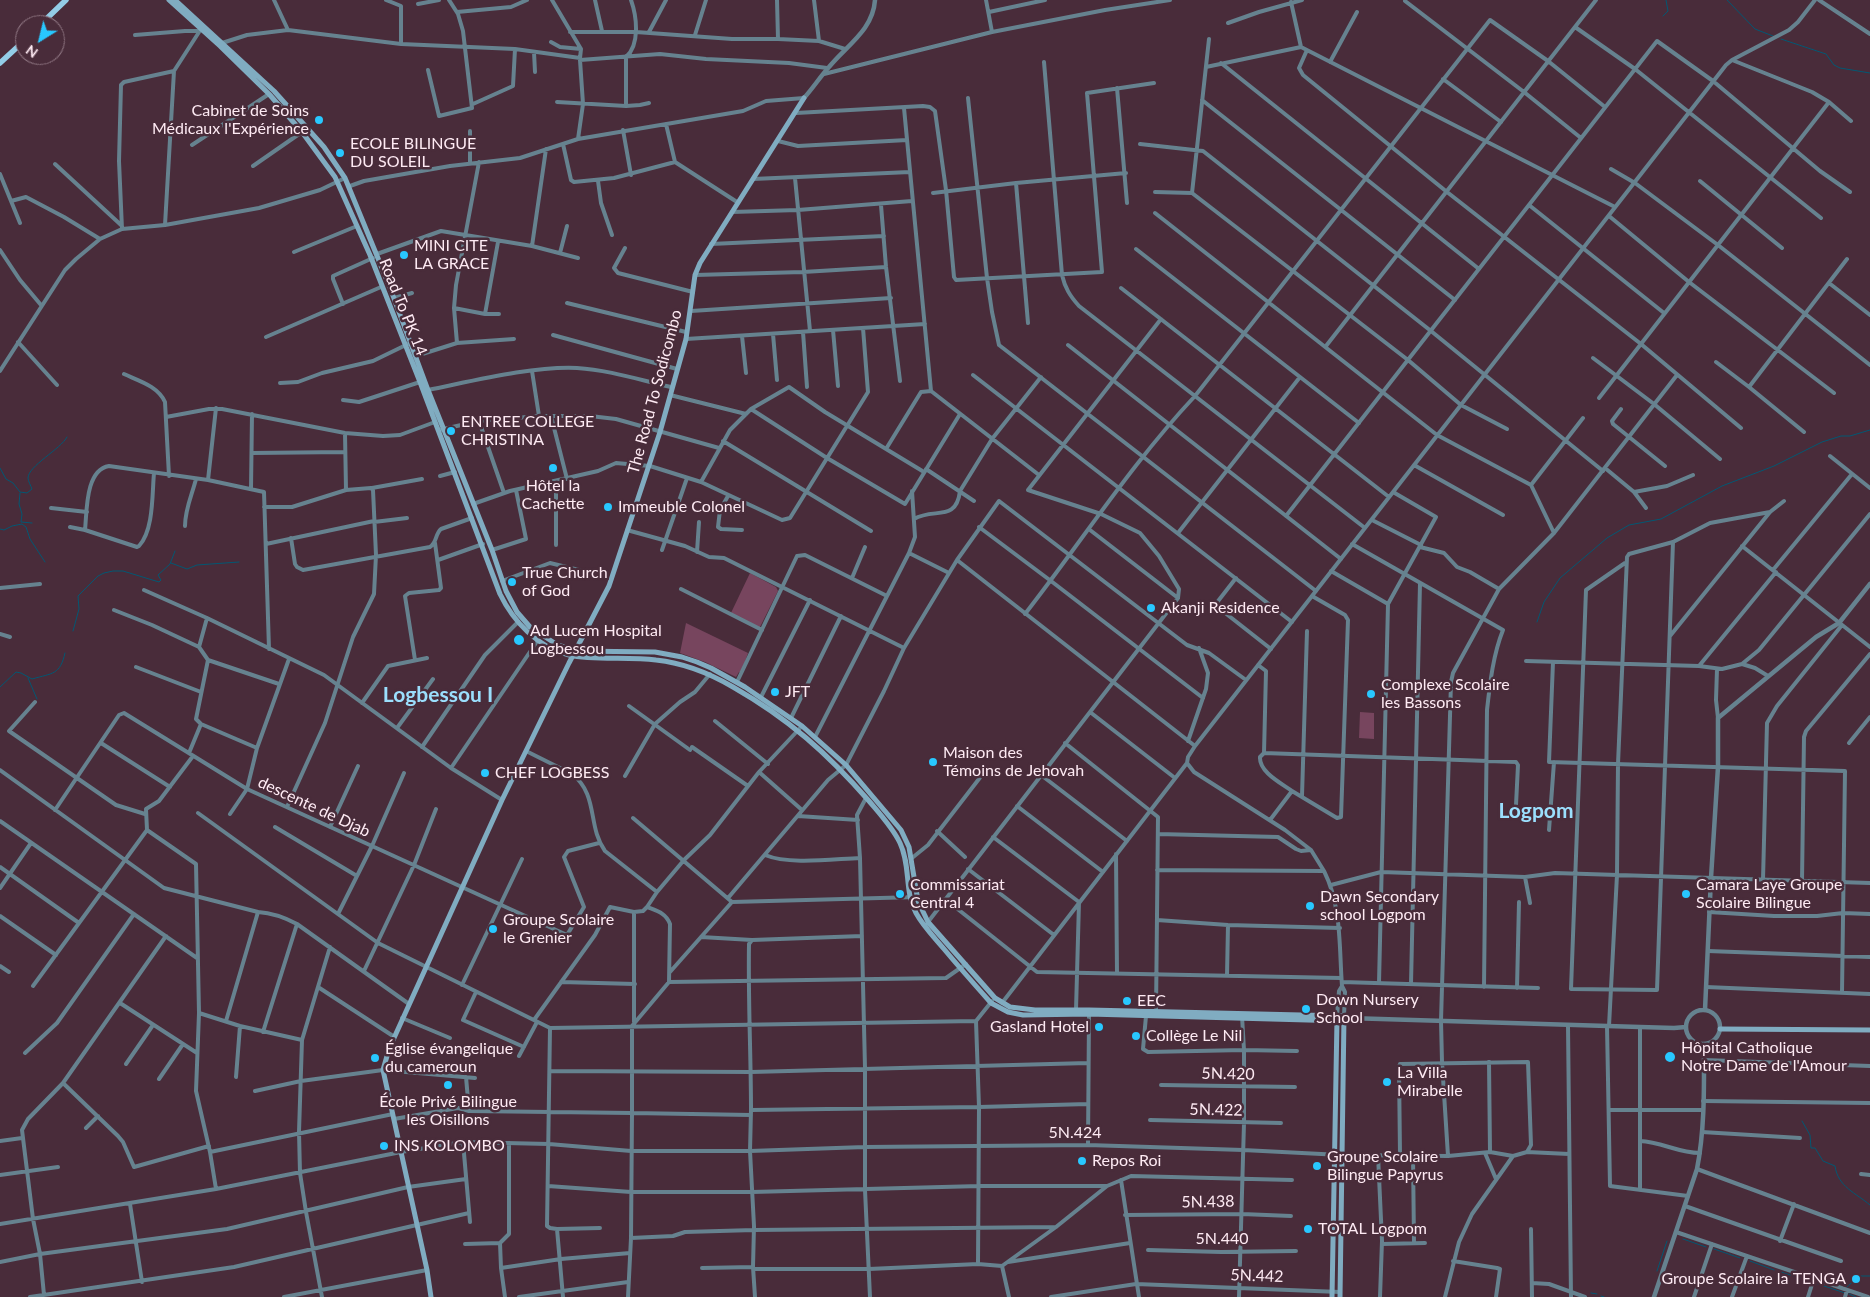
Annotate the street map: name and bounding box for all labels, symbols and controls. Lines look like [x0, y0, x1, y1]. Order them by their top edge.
north arrow [15, 15, 65, 65]
text: N [22, 42, 41, 62]
place label: Cabinet de Soins Médicaux l'Expérience [152, 101, 309, 139]
marker: Cabinet de Soins Médicaux l'Expérience [313, 114, 325, 126]
place label: ECOLE BILINGUE DU SOLEIL [350, 134, 476, 172]
marker: ECOLE BILINGUE DU SOLEIL [334, 147, 346, 159]
place label: MINI CITE LA GRACE [414, 236, 489, 274]
marker: MINI CITE LA GRACE [398, 249, 410, 261]
street label: Road To PK 14 [375, 256, 431, 358]
street label: The Road To Sodicombo [624, 308, 686, 476]
place label: ENTREE COLLEGE CHRISTINA [461, 412, 594, 450]
marker: ENTREE COLLEGE CHRISTINA [445, 425, 457, 437]
marker: Hôtel la Cachette [547, 462, 559, 474]
place label: Hôtel la Cachette [522, 476, 584, 514]
place label: Immeuble Colonel [618, 497, 745, 517]
marker: Immeuble Colonel [602, 501, 614, 513]
place label: True Church of God [522, 563, 608, 601]
marker: True Church of God [506, 576, 518, 588]
place label: Akanji Residence [1161, 598, 1280, 618]
marker: Akanji Residence [1145, 602, 1157, 614]
place label: Ad Lucem Hospital Logbessou [530, 621, 662, 659]
marker: Ad Lucem Hospital Logbessou [512, 633, 526, 647]
place label: Complexe Scolaire les Bassons [1381, 675, 1510, 713]
district label: Logbessou I [383, 682, 493, 708]
place label: JFT [785, 682, 810, 702]
marker: JFT [769, 686, 781, 698]
marker: Complexe Scolaire les Bassons [1365, 688, 1377, 700]
place label: Maison des Témoins de Jehovah [943, 743, 1084, 781]
marker: Maison des Témoins de Jehovah [927, 756, 939, 768]
place label: CHEF LOGBESS [495, 763, 609, 783]
marker: CHEF LOGBESS [479, 767, 491, 779]
street label: descente de Djab [255, 773, 373, 841]
district label: Logpom [1498, 798, 1574, 824]
place label: Commissariat Central 4 [910, 875, 1005, 913]
place label: Camara Laye Groupe Scolaire Bilingue [1696, 875, 1843, 913]
place label: Dawn Secondary school Logpom [1320, 887, 1439, 925]
marker: Commissariat Central 4 [894, 888, 906, 900]
marker: Camara Laye Groupe Scolaire Bilingue [1680, 888, 1692, 900]
marker: Dawn Secondary school Logpom [1304, 900, 1316, 912]
place label: Groupe Scolaire le Grenier [503, 910, 614, 948]
marker: Groupe Scolaire le Grenier [487, 923, 499, 935]
place label: Down Nursery School [1316, 990, 1419, 1028]
place label: EEC [1137, 991, 1166, 1011]
marker: EEC [1121, 995, 1133, 1007]
marker: Down Nursery School [1300, 1003, 1312, 1015]
place label: Gasland Hotel [990, 1017, 1089, 1037]
marker: Gasland Hotel [1093, 1021, 1105, 1033]
place label: Collège Le Nil [1146, 1026, 1242, 1046]
marker: Collège Le Nil [1130, 1030, 1142, 1042]
place label: Hôpital Catholique Notre Dame de l'Amour [1681, 1038, 1847, 1076]
place label: Église évangelique du cameroun [385, 1039, 513, 1077]
marker: Hôpital Catholique Notre Dame de l'Amour [1663, 1050, 1677, 1064]
marker: Église évangelique du cameroun [369, 1052, 381, 1064]
place label: La Villa Mirabelle [1397, 1063, 1463, 1101]
street label: 5N.420 [1201, 1064, 1255, 1084]
marker: La Villa Mirabelle [1381, 1076, 1393, 1088]
marker: École Privé Bilingue les Oisillons [442, 1079, 454, 1091]
place label: École Privé Bilingue les Oisillons [379, 1092, 517, 1130]
street label: 5N.422 [1189, 1100, 1243, 1120]
street label: 5N.424 [1048, 1123, 1102, 1143]
place label: INS KOLOMBO [394, 1136, 505, 1156]
marker: INS KOLOMBO [378, 1140, 390, 1152]
place label: Groupe Scolaire Bilingue Papyrus [1327, 1147, 1443, 1185]
place label: Repos Roi [1092, 1151, 1161, 1171]
marker: Repos Roi [1076, 1155, 1088, 1167]
marker: Groupe Scolaire Bilingue Papyrus [1311, 1160, 1323, 1172]
street label: 5N.438 [1181, 1192, 1235, 1212]
place label: TOTAL Logpom [1318, 1219, 1427, 1239]
marker: TOTAL Logpom [1302, 1223, 1314, 1235]
street label: 5N.440 [1195, 1229, 1249, 1249]
street label: 5N.442 [1230, 1265, 1284, 1287]
place label: Groupe Scolaire la TENGA [1661, 1269, 1846, 1289]
marker: Groupe Scolaire la TENGA [1850, 1273, 1862, 1285]

